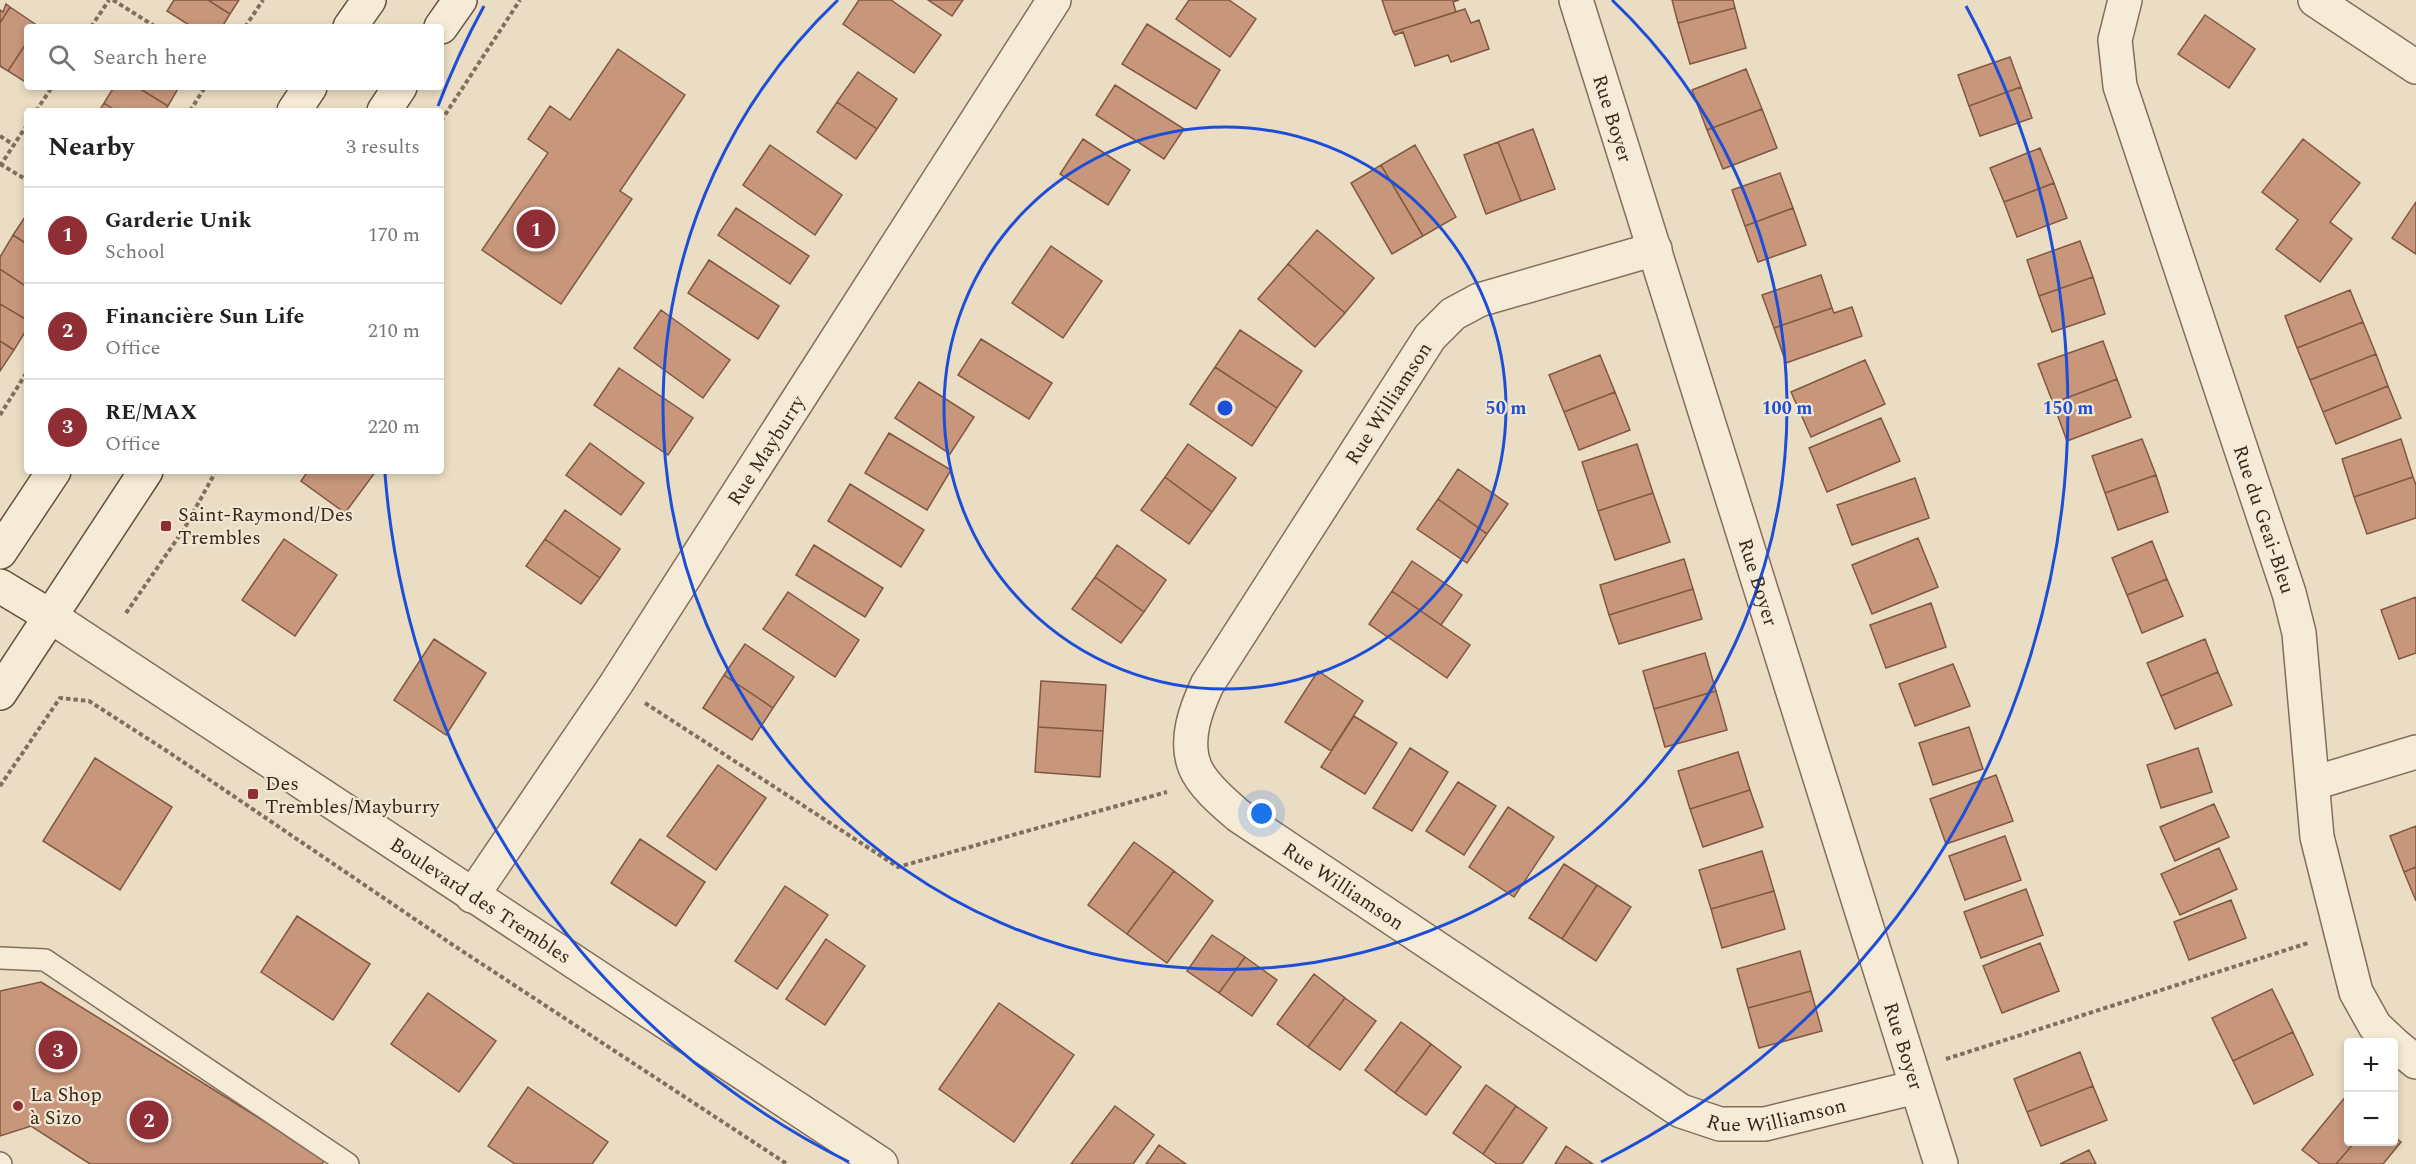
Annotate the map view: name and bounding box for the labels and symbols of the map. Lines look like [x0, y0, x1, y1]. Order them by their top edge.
street label: Rue Boyer [1584, 71, 1640, 166]
pin: 1 [516, 206, 556, 252]
street label: Rue Williamson [1338, 336, 1440, 471]
street label: Rue Mayburry [720, 389, 814, 512]
text: 50 m [1486, 395, 1526, 422]
text: 100 m [1761, 395, 1813, 422]
text: 150 m [2042, 395, 2094, 422]
centre of rings [1215, 398, 1235, 418]
street label: Rue du Geai-Bleu [2225, 441, 2302, 598]
place label: Saint-Raymond/Des Trembles [178, 500, 353, 553]
marker: Saint-Raymond/Des Trembles [159, 519, 173, 533]
street label: Rue Boyer [1730, 535, 1785, 630]
place label: Des Trembles/Mayburry [265, 769, 441, 822]
marker: Des Trembles/Mayburry [246, 787, 260, 801]
your location [1247, 799, 1276, 828]
street label: Boulevard des Trembles [383, 830, 577, 972]
street label: Rue Williamson [1276, 835, 1410, 938]
street label: Rue Boyer [1875, 998, 1931, 1094]
pin: 3 [38, 1028, 78, 1072]
place label: La Shop à Sizo [30, 1080, 102, 1133]
street label: Rue Williamson [1702, 1091, 1849, 1140]
pin: 2 [130, 1098, 168, 1142]
marker: La Shop à Sizo [11, 1099, 25, 1113]

